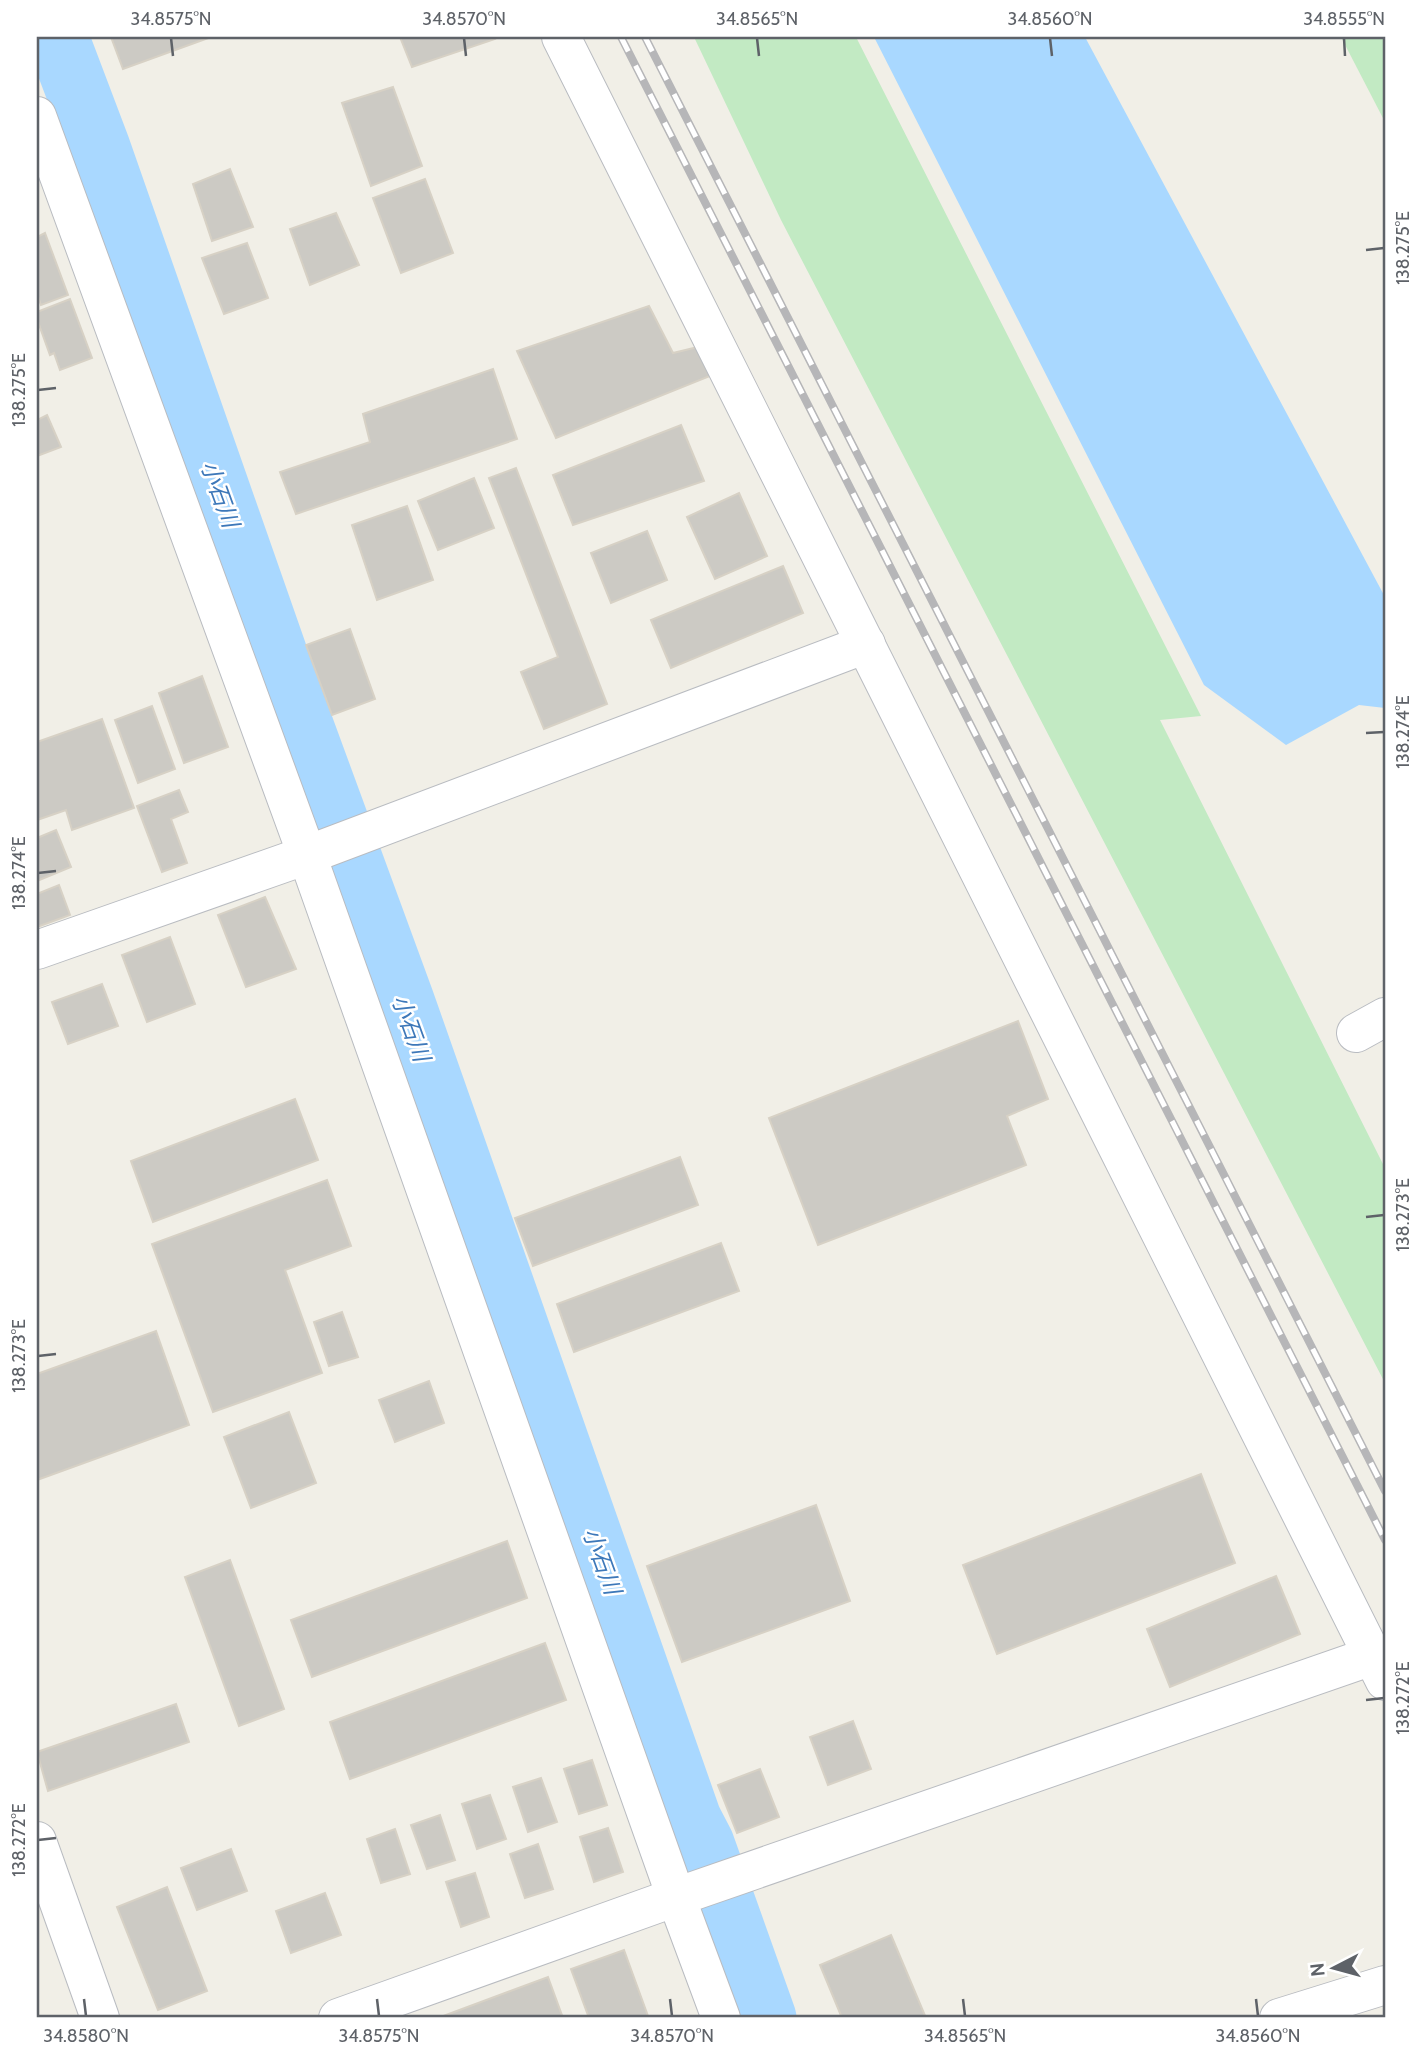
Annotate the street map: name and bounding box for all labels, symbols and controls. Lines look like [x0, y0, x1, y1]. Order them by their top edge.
text: 34.8575°N [131, 8, 211, 30]
text: 34.8570°N [422, 8, 506, 30]
text: 34.8565°N [716, 8, 798, 30]
text: 34.8560°N [1008, 8, 1092, 30]
text: 34.8555°N [1303, 8, 1385, 30]
text: 138.275°E [1392, 211, 1414, 285]
text: 138.275°E [8, 353, 30, 427]
water label: 小石川 [195, 457, 246, 534]
text: 138.274°E [1392, 695, 1414, 769]
text: 138.274°E [8, 836, 30, 910]
water label: 小石川 [386, 991, 437, 1068]
text: 138.273°E [1392, 1178, 1414, 1252]
text: 138.273°E [8, 1319, 30, 1393]
water label: 小石川 [577, 1524, 628, 1601]
text: 138.272°E [1392, 1661, 1414, 1735]
text: 138.272°E [8, 1803, 30, 1877]
north arrow [1300, 1932, 1370, 2002]
text: N [1305, 1962, 1330, 1978]
text: 34.8580°N [43, 2025, 129, 2047]
text: 34.8575°N [339, 2025, 419, 2047]
text: 34.8570°N [630, 2025, 714, 2047]
text: 34.8565°N [924, 2025, 1006, 2047]
text: 34.8560°N [1216, 2025, 1300, 2047]

